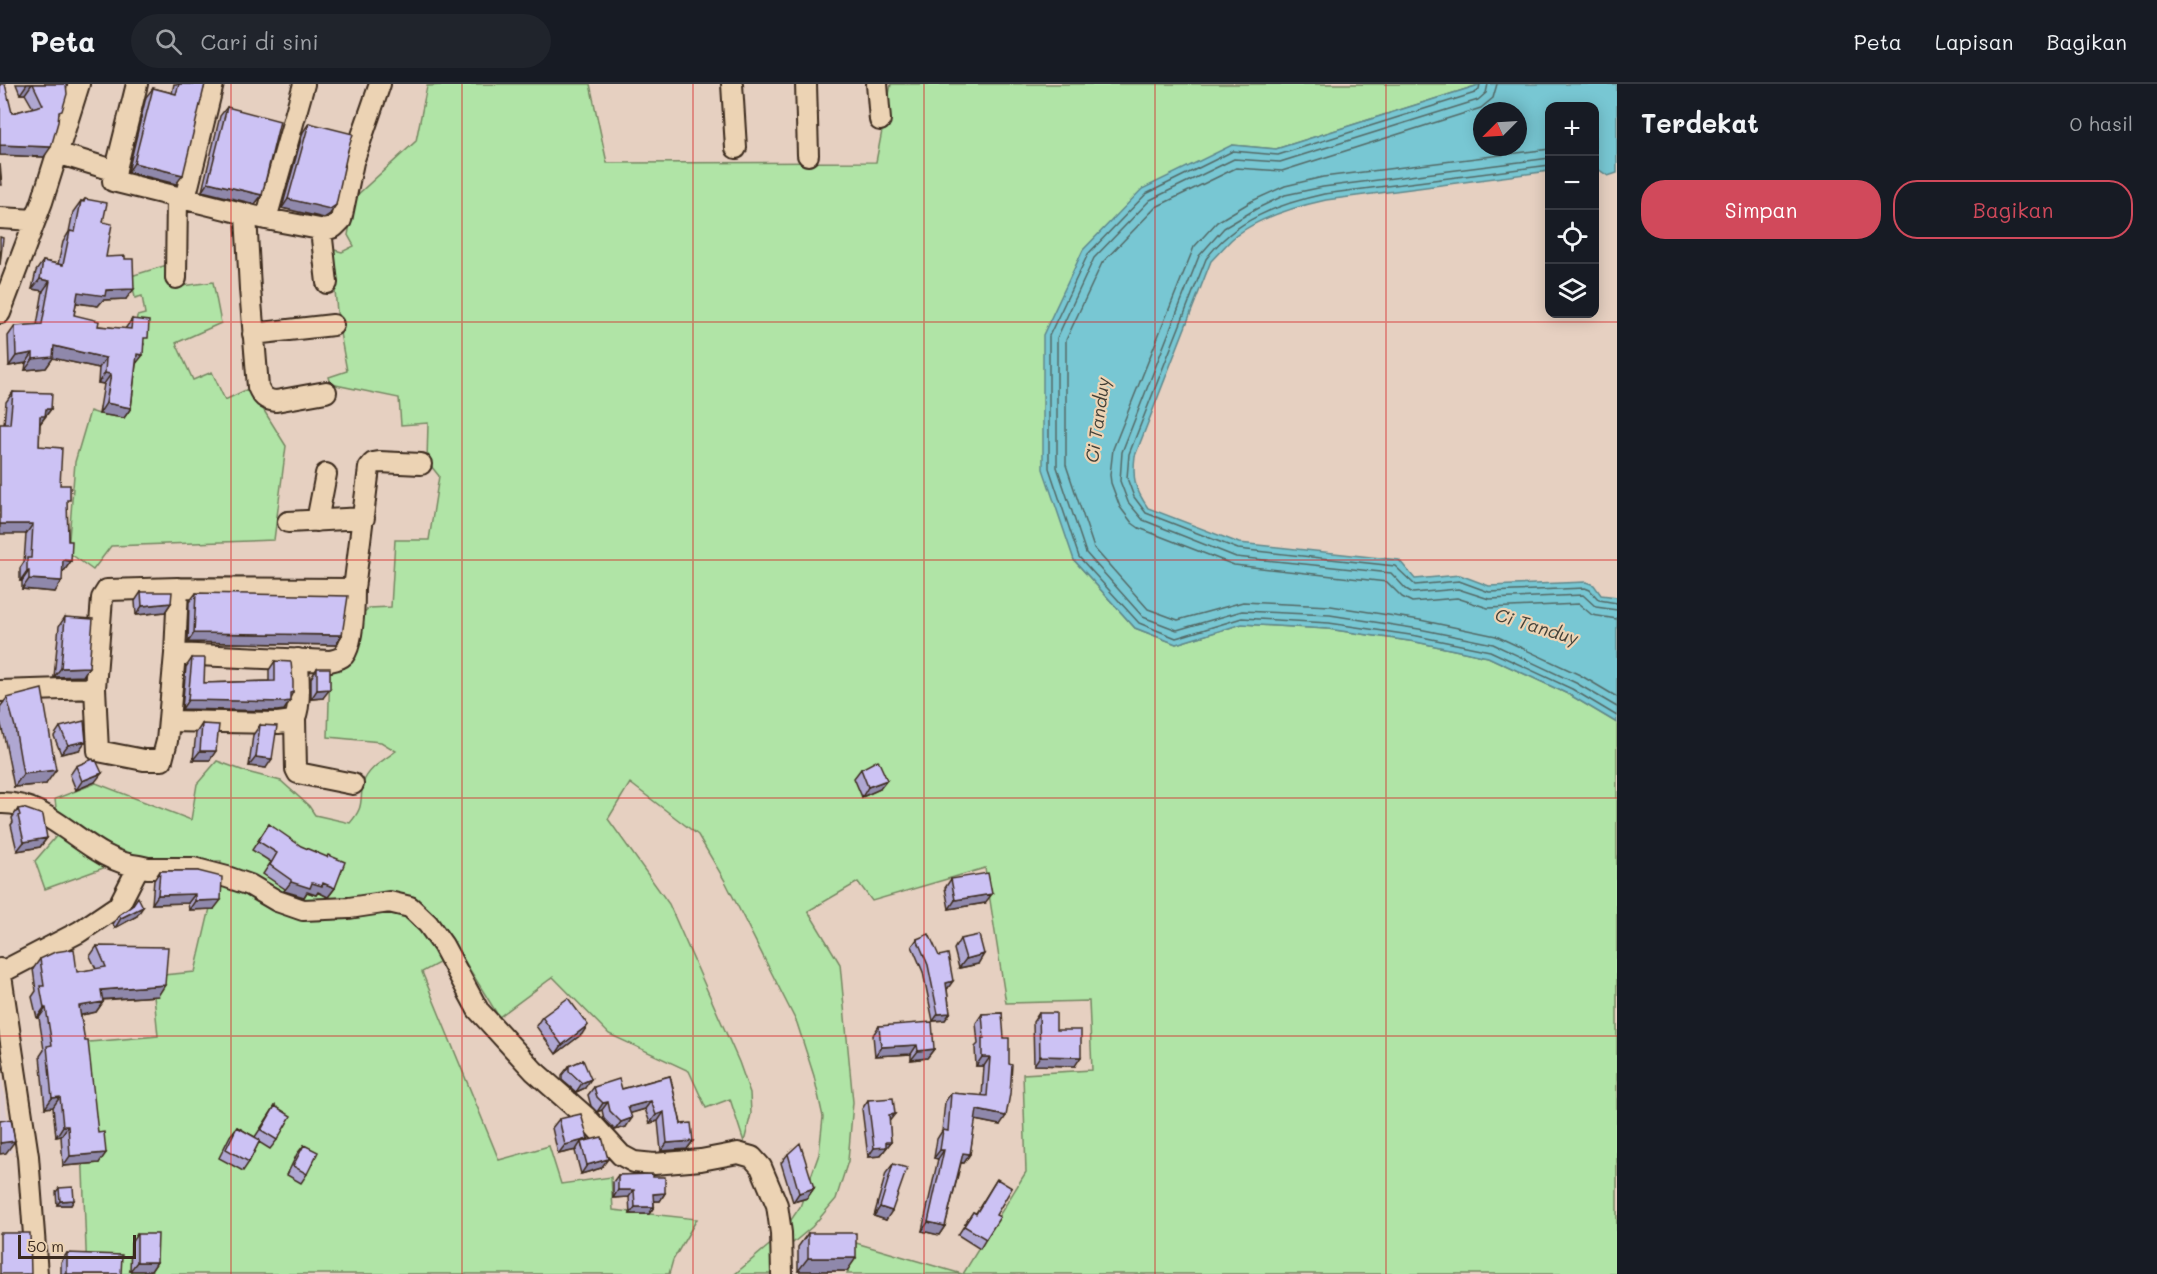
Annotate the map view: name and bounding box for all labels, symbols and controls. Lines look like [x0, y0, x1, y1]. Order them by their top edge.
search box [131, 14, 551, 68]
text: Peta [30, 23, 95, 59]
icon: search [152, 25, 185, 58]
text: Cari di sini [200, 27, 319, 56]
text: Peta [1854, 28, 1902, 55]
text: Lapisan [1935, 28, 2013, 55]
text: Bagikan [2046, 28, 2127, 55]
north arrow [1473, 102, 1527, 156]
map controls [1545, 102, 1599, 318]
button: + [1545, 102, 1599, 156]
text: Terdekat [1641, 106, 1759, 140]
text: 0 hasil [2070, 110, 2133, 136]
button: − [1545, 156, 1599, 210]
button: Simpan [1641, 180, 1881, 239]
button: Bagikan [1893, 180, 2133, 239]
button: locate [1545, 210, 1599, 264]
button: layers [1545, 264, 1599, 318]
water label: Ci Tanduy [1079, 375, 1115, 464]
water label: Ci Tanduy [1492, 602, 1582, 650]
scale bar [18, 1232, 136, 1260]
text: 50 m [27, 1235, 64, 1256]

